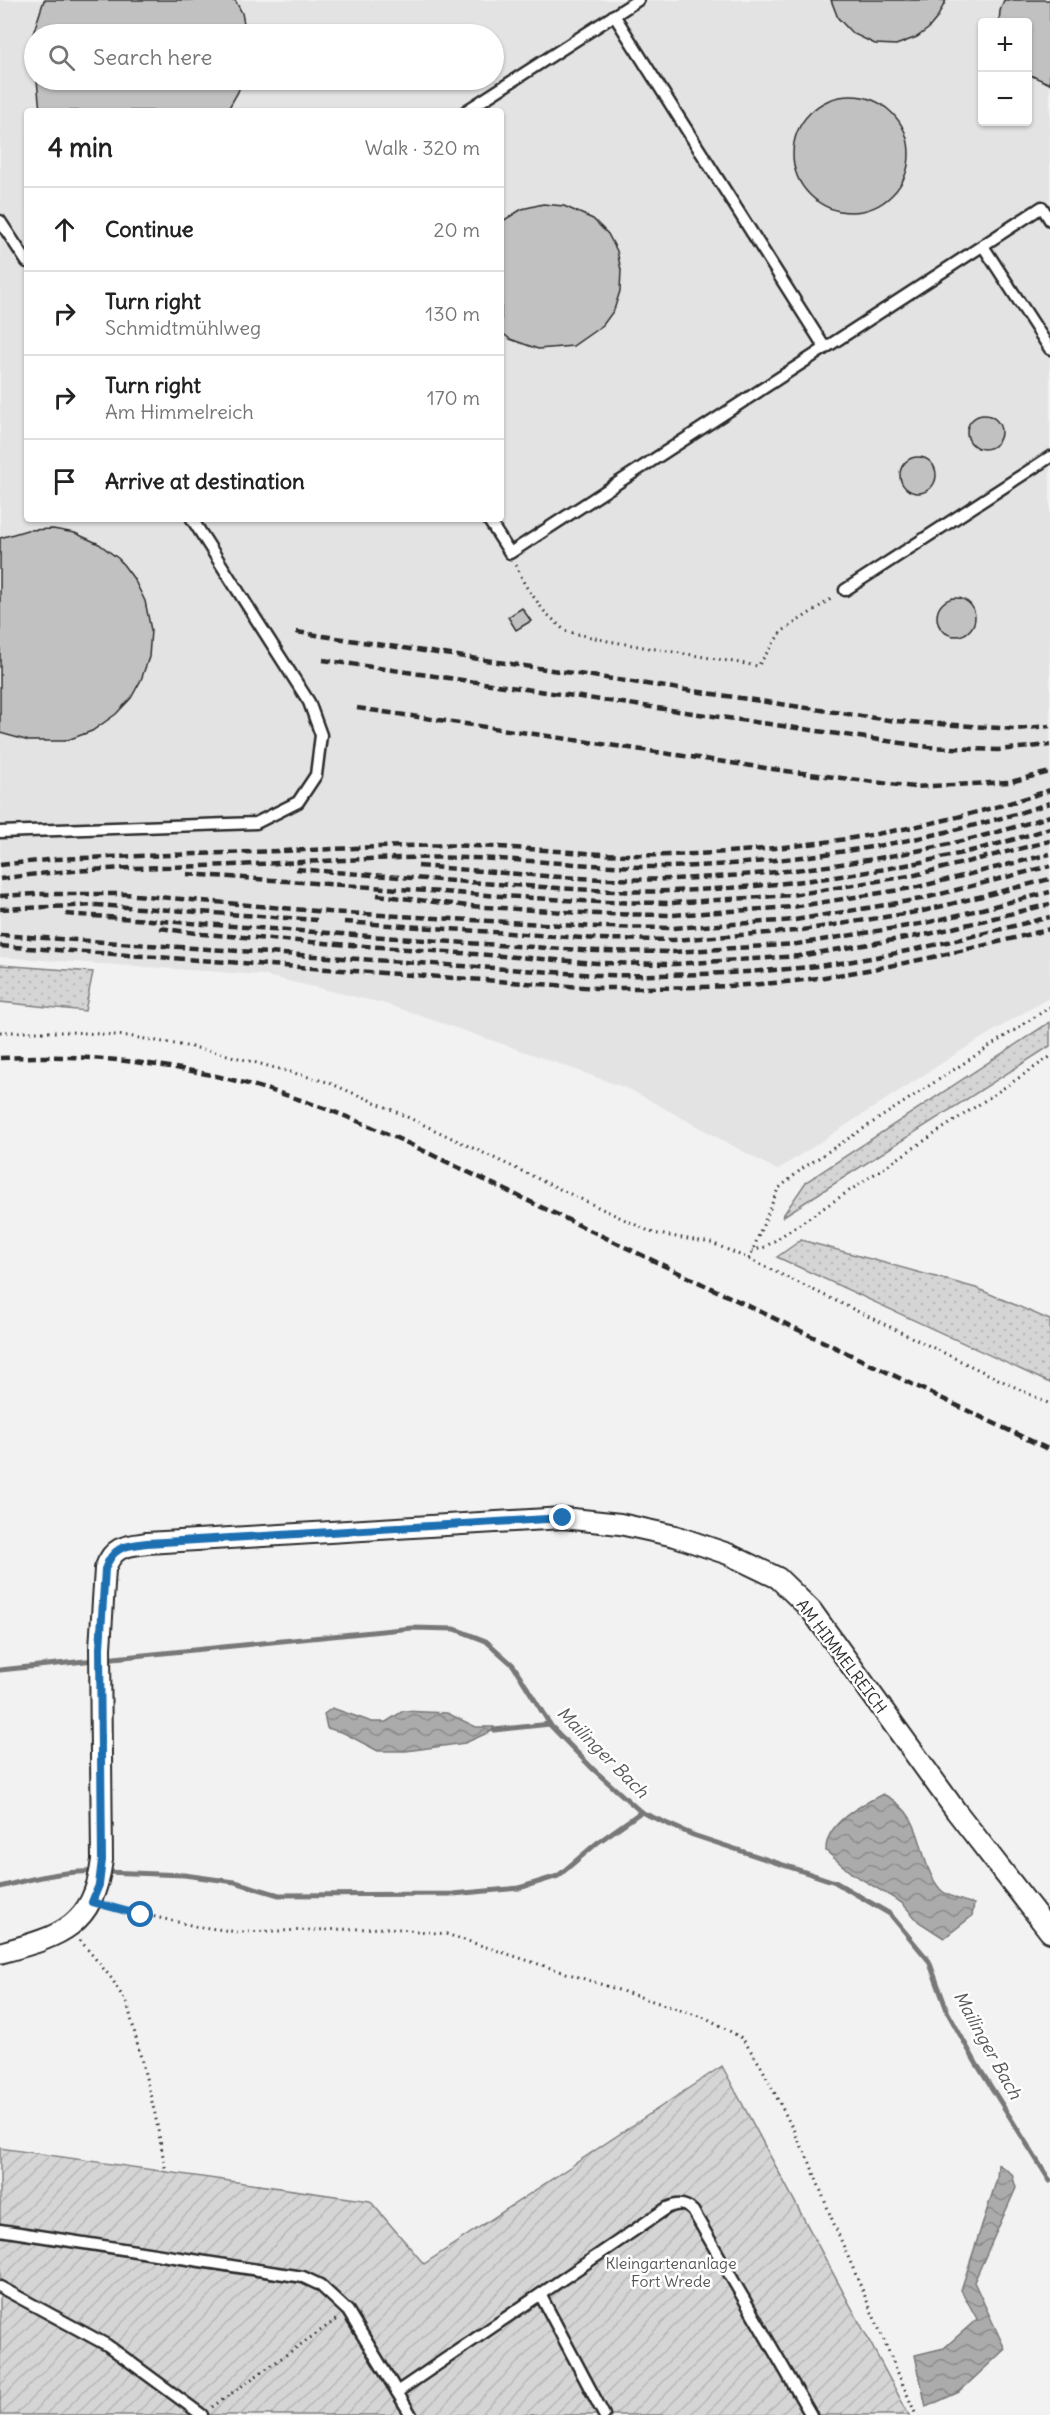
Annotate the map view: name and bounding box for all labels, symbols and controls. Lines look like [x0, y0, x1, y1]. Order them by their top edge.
map controls [978, 18, 1032, 126]
button: + [978, 18, 1032, 72]
search box [24, 24, 504, 90]
icon: search [45, 41, 78, 74]
text: Search here [93, 43, 212, 71]
button: − [978, 72, 1032, 126]
text: 4 min [48, 131, 113, 164]
text: Walk · 320 m [365, 135, 480, 160]
icon: ahead [48, 213, 81, 246]
text: Continue [105, 215, 194, 243]
text: 20 m [434, 217, 480, 242]
text: Turn right [105, 287, 201, 315]
icon: right [48, 297, 81, 330]
text: 130 m [425, 301, 480, 326]
text: Schmidtmühlweg [105, 315, 261, 340]
text: Turn right [105, 371, 201, 399]
icon: right [48, 381, 81, 414]
text: 170 m [427, 385, 480, 410]
text: Am Himmelreich [105, 399, 254, 424]
icon: arrive [48, 465, 81, 498]
text: Arrive at destination [105, 467, 305, 495]
route end [549, 1504, 575, 1530]
street label: AM HIMMELREICH [793, 1595, 891, 1717]
water label: Mailinger Bach [552, 1701, 654, 1803]
route start [127, 1901, 153, 1927]
water label: Mailinger Bach [949, 1987, 1027, 2104]
park label: Kleingartenanlage Fort Wrede [605, 2253, 737, 2291]

